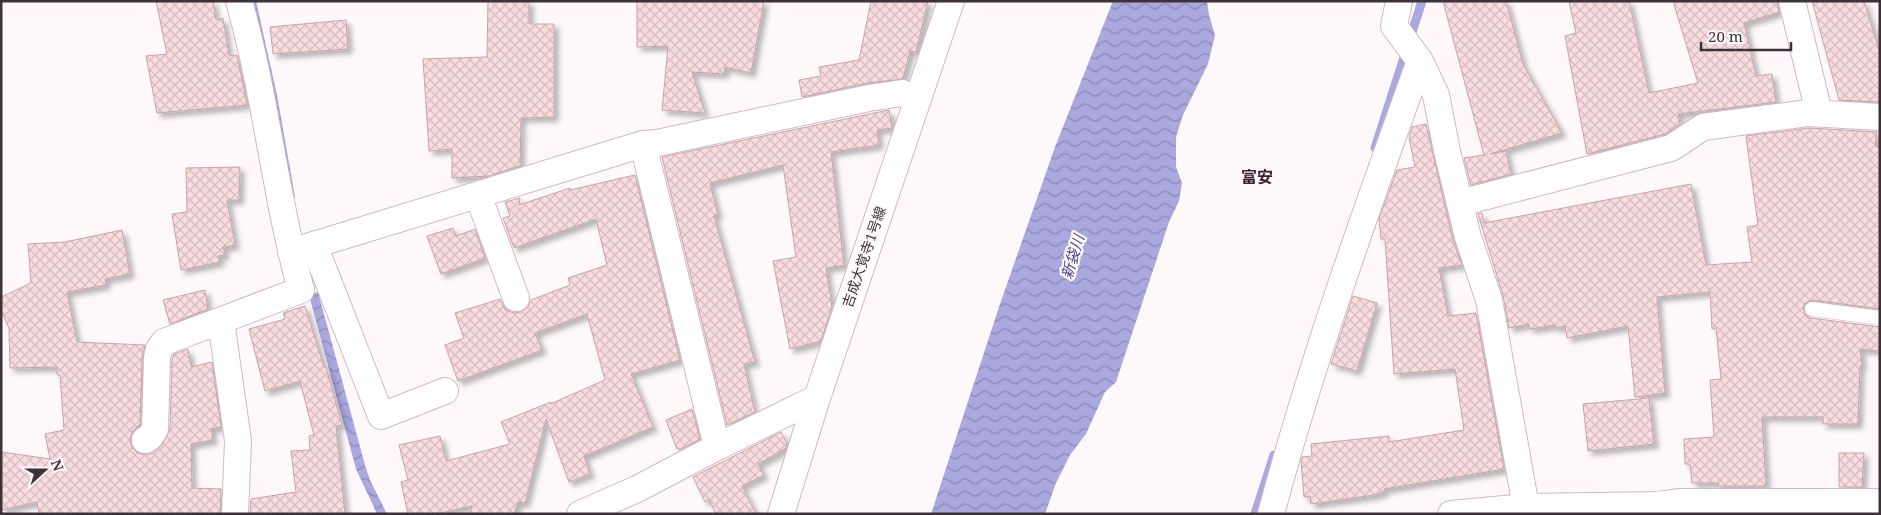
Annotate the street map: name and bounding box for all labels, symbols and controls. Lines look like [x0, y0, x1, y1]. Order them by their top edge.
scale bar [1701, 20, 1791, 52]
text: 20 m [1708, 26, 1743, 46]
district label: 富安 [1241, 166, 1273, 188]
street label: 吉成大覚寺1号線 [837, 204, 890, 310]
water label: 新袋川 [1056, 230, 1089, 281]
north arrow [20, 445, 70, 495]
text: N [47, 457, 68, 474]

